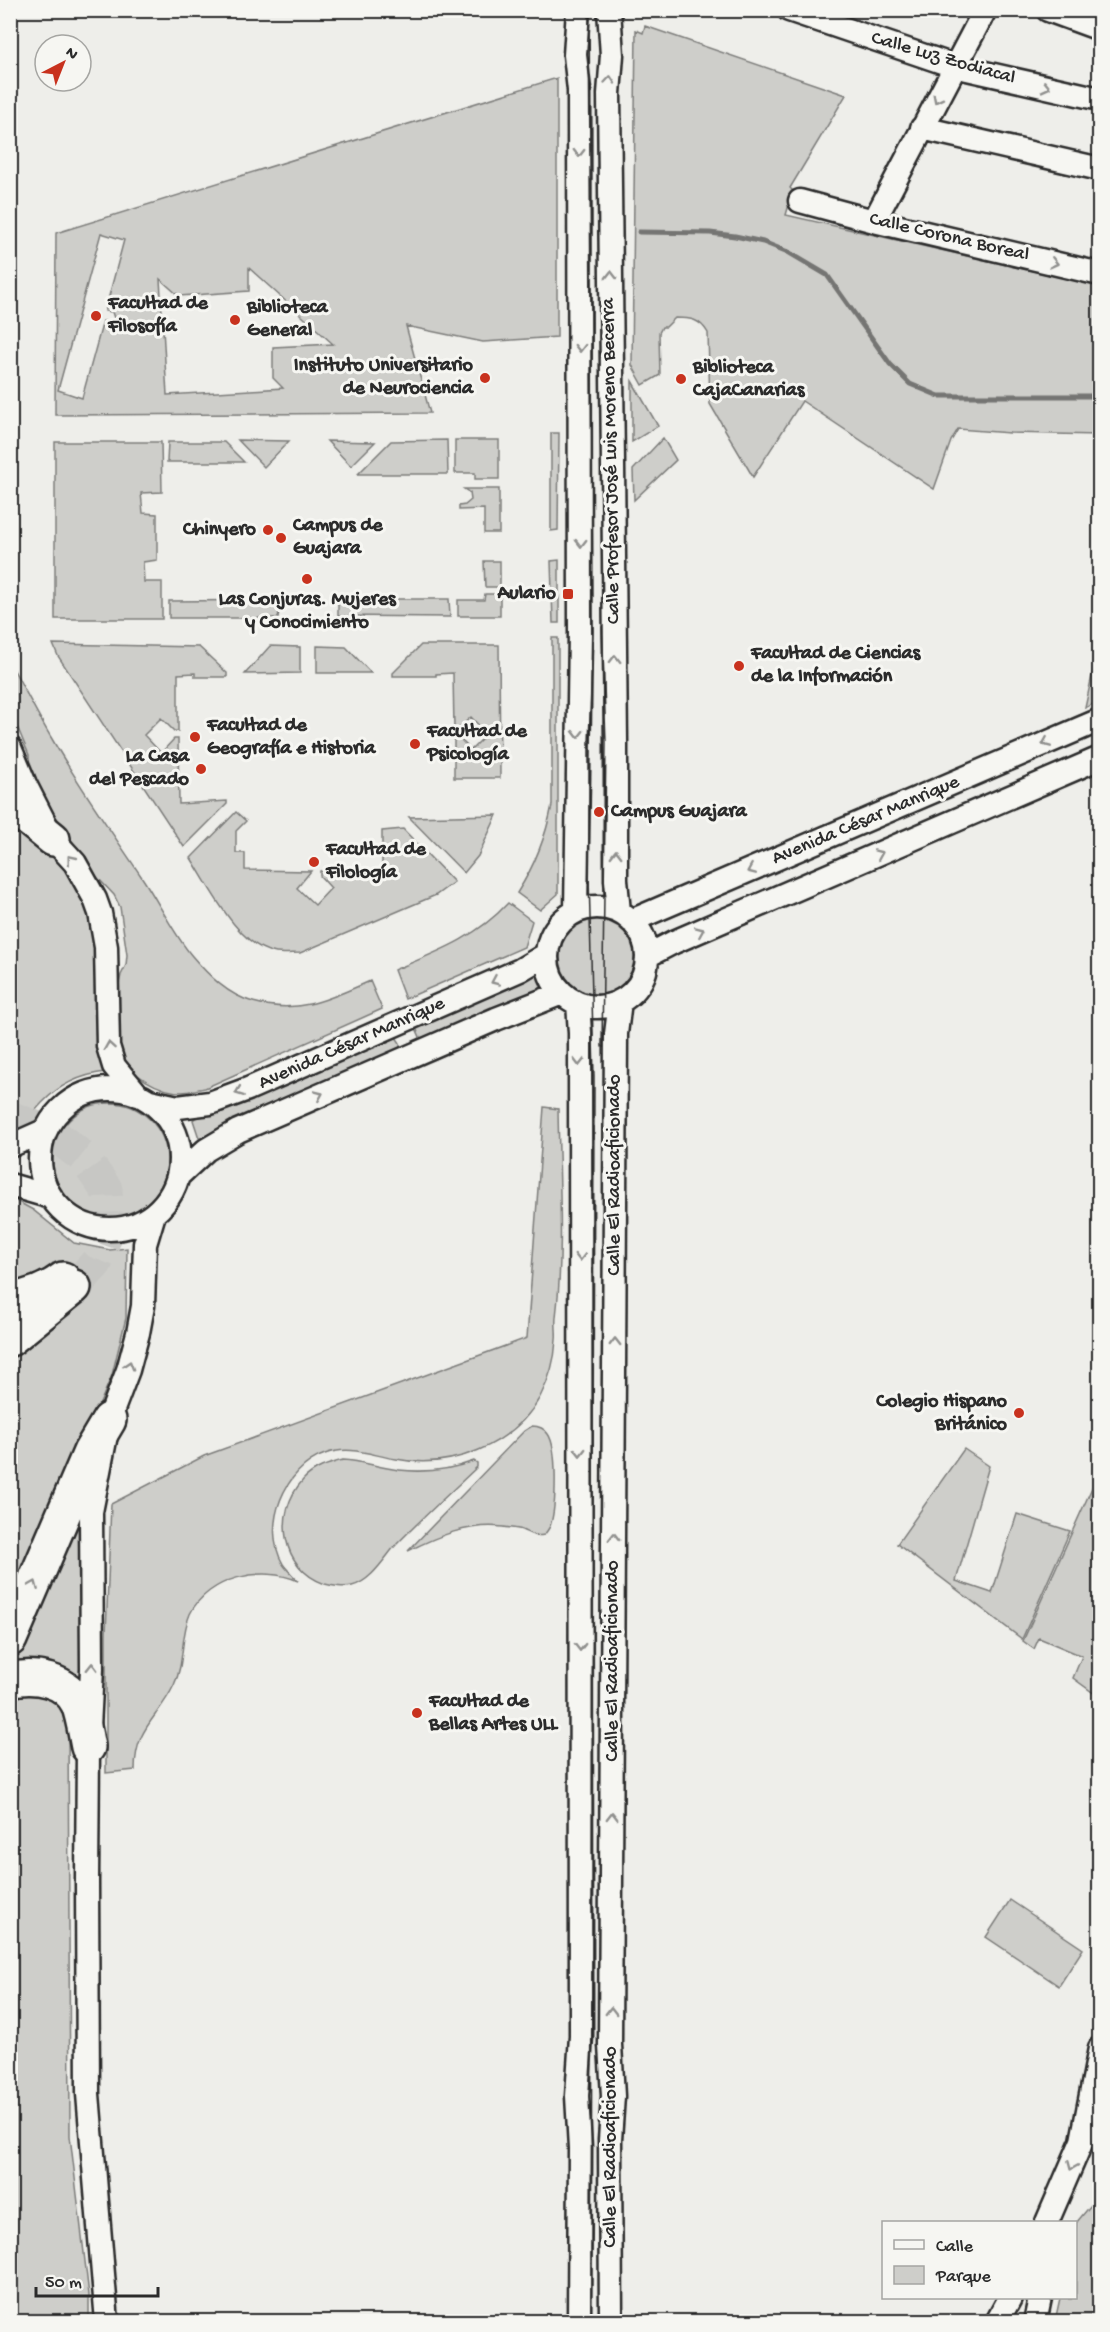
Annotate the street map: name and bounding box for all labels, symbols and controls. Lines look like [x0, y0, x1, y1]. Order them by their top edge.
street label: Calle Luz Zodiacal [868, 27, 1018, 91]
north arrow [33, 33, 93, 93]
text: N [60, 44, 81, 65]
one-way arrow [603, 75, 616, 84]
one-way arrow [1040, 80, 1050, 93]
one-way arrow [933, 93, 944, 103]
one-way arrow [573, 148, 585, 157]
street label: Calle Corona Boreal [867, 208, 1031, 268]
one-way arrow [1049, 256, 1059, 269]
one-way arrow [604, 270, 617, 279]
place label: Facultad de Filosofía [107, 293, 208, 339]
place label: Biblioteca General [246, 297, 329, 343]
street label: Calle Profesor José Luis Moreno Becerra [598, 297, 626, 624]
marker: Facultad de Filosofía [89, 309, 103, 323]
marker: Biblioteca General [228, 313, 242, 327]
one-way arrow [574, 343, 586, 352]
place label: Instituto Universitario de Neurociencia [294, 355, 474, 401]
place label: Biblioteca CajaCanarias [692, 357, 806, 403]
marker: Instituto Universitario de Neurociencia [478, 371, 492, 385]
marker: Biblioteca CajaCanarias [674, 372, 688, 386]
place label: Campus de Guajara [292, 515, 383, 561]
place label: Chinyero [182, 519, 257, 542]
marker: Chinyero [261, 523, 275, 537]
marker: Campus de Guajara [274, 531, 288, 545]
one-way arrow [575, 538, 587, 547]
marker: Las Conjuras. Mujeres y Conocimiento [300, 572, 314, 586]
place label: Aulario [497, 583, 557, 606]
marker: Aulario [561, 587, 575, 601]
place label: Las Conjuras. Mujeres y Conocimiento [218, 589, 397, 635]
place label: Facultad de Ciencias de la Información [750, 643, 922, 689]
one-way arrow [609, 654, 621, 663]
marker: Facultad de Ciencias de la Información [732, 659, 746, 673]
place label: Facultad de Geografía e Historia [206, 715, 376, 761]
place label: Facultad de Psicología [426, 721, 527, 767]
marker: Facultad de Geografía e Historia [188, 730, 202, 744]
one-way arrow [572, 730, 584, 739]
one-way arrow [1041, 736, 1052, 748]
marker: Facultad de Psicología [408, 737, 422, 751]
place label: La Casa del Pescado [89, 746, 190, 792]
marker: La Casa del Pescado [194, 762, 208, 776]
street label: Avenida César Manrique [769, 771, 964, 871]
place label: Campus Guajara [610, 801, 748, 824]
marker: Campus Guajara [592, 805, 606, 819]
place label: Facultad de Filología [325, 839, 426, 885]
one-way arrow [610, 849, 622, 858]
one-way arrow [872, 849, 883, 861]
one-way arrow [67, 855, 78, 866]
marker: Facultad de Filología [307, 855, 321, 869]
one-way arrow [746, 863, 757, 875]
one-way arrow [693, 926, 704, 938]
one-way arrow [490, 974, 501, 986]
street label: Avenida César Manrique [255, 992, 449, 1095]
one-way arrow [104, 1041, 116, 1050]
one-way arrow [573, 1057, 586, 1066]
street label: Calle El Radioaficionado [604, 1074, 627, 1276]
one-way arrow [234, 1085, 245, 1098]
one-way arrow [313, 1091, 324, 1103]
one-way arrow [574, 1252, 586, 1261]
one-way arrow [609, 1338, 621, 1347]
one-way arrow [122, 1360, 134, 1371]
place label: Colegio Hispano Británico [875, 1391, 1008, 1437]
marker: Colegio Hispano Británico [1012, 1406, 1026, 1420]
one-way arrow [574, 1447, 586, 1456]
one-way arrow [608, 1533, 620, 1542]
street label: Calle El Radioaficionado [602, 1560, 625, 1762]
one-way arrow [26, 1580, 38, 1591]
one-way arrow [574, 1642, 586, 1651]
one-way arrow [86, 1663, 98, 1672]
place label: Facultad de Bellas Artes ULL [428, 1691, 559, 1737]
marker: Facultad de Bellas Artes ULL [410, 1706, 424, 1720]
one-way arrow [606, 1812, 618, 1821]
one-way arrow [604, 2007, 617, 2016]
street label: Calle El Radioaficionado [600, 2046, 623, 2248]
one-way arrow [1067, 2160, 1079, 2171]
legend [882, 2221, 1077, 2299]
text: Calle [936, 2237, 974, 2258]
scale bar [36, 2260, 158, 2298]
text: Parque [935, 2267, 992, 2288]
text: 50 m [45, 2273, 82, 2294]

